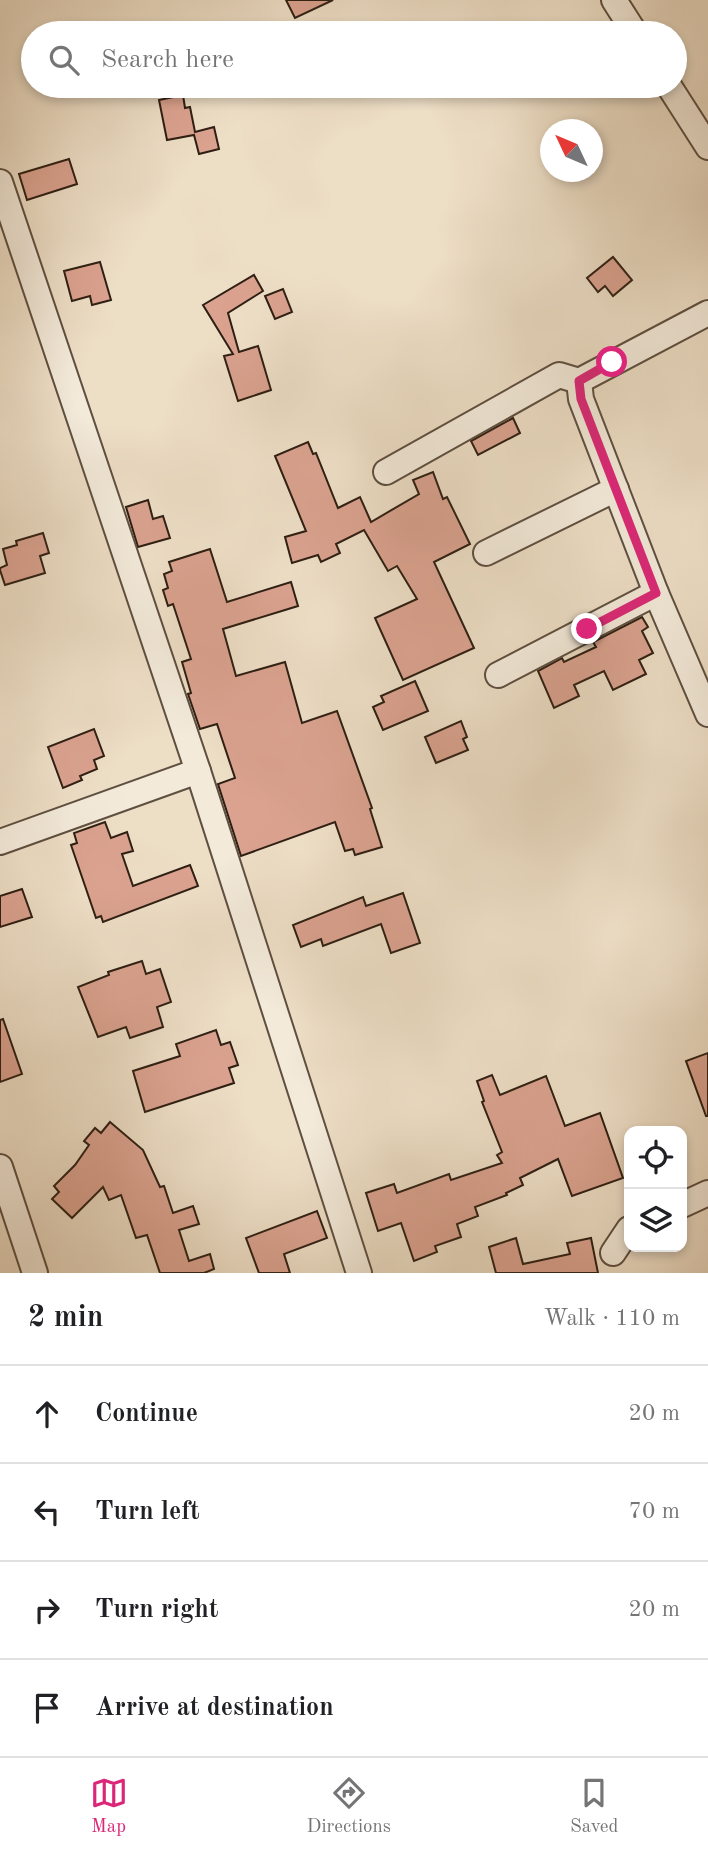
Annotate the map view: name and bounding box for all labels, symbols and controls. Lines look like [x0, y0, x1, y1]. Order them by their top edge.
search box [21, 21, 687, 98]
icon: search [45, 41, 83, 79]
text: Search here [101, 47, 234, 73]
north arrow [540, 119, 603, 182]
route start [596, 346, 627, 377]
route end [571, 613, 602, 644]
map controls [624, 1126, 687, 1252]
button: locate [624, 1126, 687, 1189]
button: layers [624, 1189, 687, 1252]
text: 2 min [28, 1303, 103, 1333]
text: Walk · 110 m [544, 1307, 680, 1330]
icon: ahead [28, 1395, 66, 1433]
text: Continue [95, 1401, 198, 1427]
text: 20 m [629, 1402, 680, 1425]
icon: left [28, 1493, 66, 1531]
text: Turn left [95, 1499, 200, 1525]
text: 70 m [629, 1500, 680, 1523]
icon: right [28, 1591, 66, 1629]
text: Turn right [95, 1597, 218, 1623]
text: 20 m [629, 1598, 680, 1621]
icon: arrive [28, 1689, 66, 1727]
text: Arrive at destination [95, 1695, 334, 1721]
tab: Map [90, 1774, 128, 1839]
tab: Directions [307, 1774, 391, 1839]
tab: Saved [570, 1774, 618, 1839]

